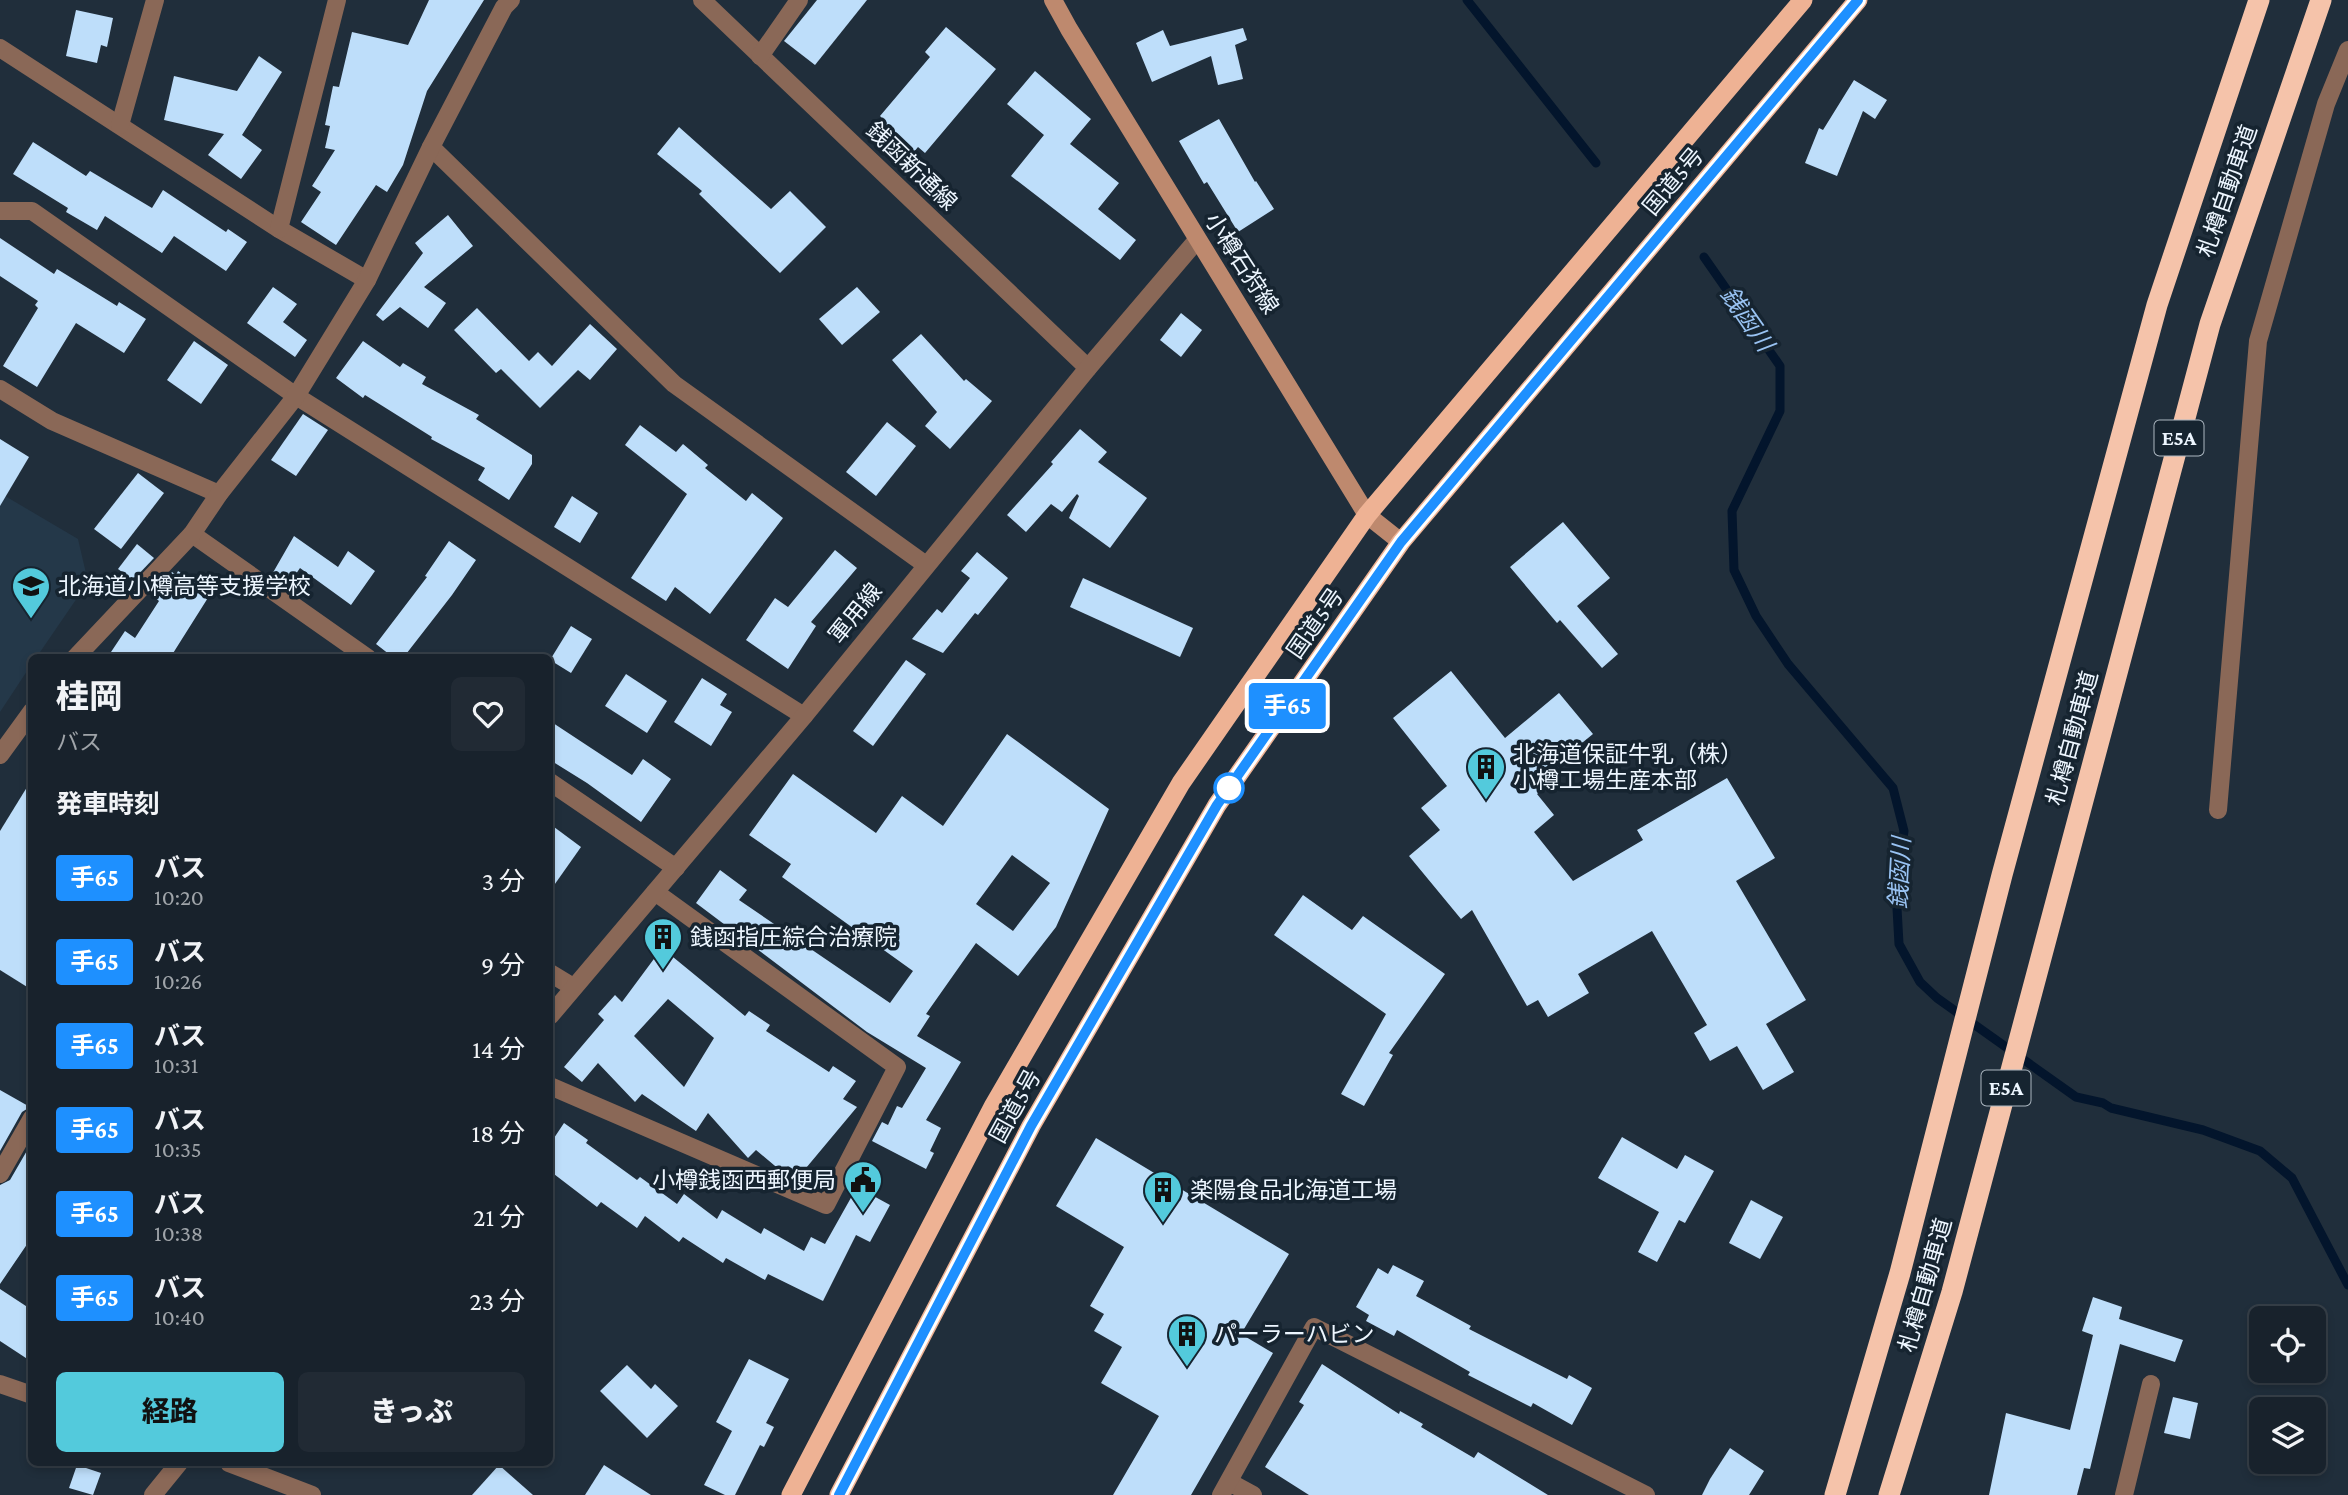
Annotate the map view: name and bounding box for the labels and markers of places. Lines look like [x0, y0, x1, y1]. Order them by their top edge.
school or university icon: 北海道小樽高等支援学校 [10, 565, 52, 620]
place label: 北海道小樽高等支援学校 [58, 573, 311, 599]
place label: 北海道保証牛乳（株） 小樽工場生産本部 [1513, 741, 1743, 793]
building icon: 北海道保証牛乳（株） 小樽工場生産本部 [1465, 746, 1507, 801]
unlabelled marker [1214, 773, 1244, 803]
building icon: 銭函指圧綜合治療院 [642, 916, 684, 971]
place label: 銭函指圧綜合治療院 [690, 924, 897, 950]
public building icon: 小樽銭函西郵便局 [842, 1159, 884, 1214]
place label: 小樽銭函西郵便局 [652, 1167, 836, 1193]
building icon: 楽陽食品北海道工場 [1142, 1169, 1184, 1224]
place label: 楽陽食品北海道工場 [1190, 1177, 1397, 1203]
building icon: パーラーハビン [1166, 1313, 1208, 1368]
place label: パーラーハビン [1214, 1321, 1375, 1347]

